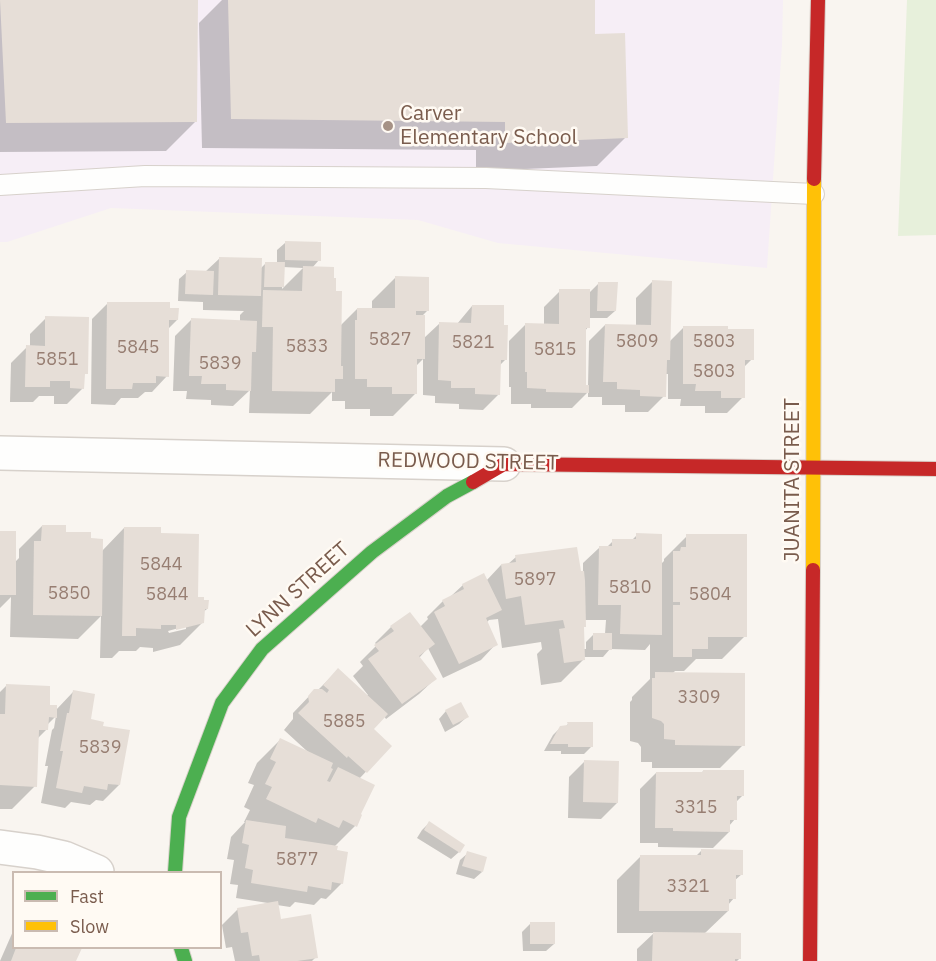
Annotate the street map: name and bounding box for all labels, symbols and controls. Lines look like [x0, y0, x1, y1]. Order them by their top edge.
place label: Carver Elementary School [400, 101, 577, 151]
marker: Carver Elementary School [381, 119, 395, 133]
house number: 5827 [368, 329, 412, 351]
house number: 5809 [615, 331, 659, 353]
house number: 5803 [692, 331, 736, 353]
house number: 5821 [451, 332, 495, 354]
house number: 5833 [285, 336, 329, 358]
house number: 5845 [116, 337, 160, 359]
house number: 5815 [533, 339, 577, 361]
house number: 5851 [35, 349, 79, 371]
house number: 5839 [198, 353, 242, 375]
house number: 5803 [692, 361, 736, 383]
street label: JUANITA STREET [780, 398, 806, 562]
street label: REDWOOD STREET [377, 448, 559, 476]
street label: LYNN STREET [241, 537, 355, 643]
house number: 5844 [139, 554, 183, 576]
house number: 5897 [513, 569, 557, 591]
house number: 5810 [608, 577, 652, 599]
house number: 5850 [47, 583, 91, 605]
house number: 5844 [145, 584, 189, 606]
house number: 5804 [688, 584, 732, 606]
house number: 3309 [677, 687, 721, 709]
house number: 5885 [322, 711, 366, 733]
house number: 5839 [78, 737, 122, 759]
house number: 3315 [674, 797, 718, 819]
house number: 5877 [275, 849, 319, 871]
legend [12, 871, 222, 949]
house number: 3321 [666, 876, 710, 898]
text: Fast [70, 885, 104, 908]
text: Slow [70, 915, 109, 938]

